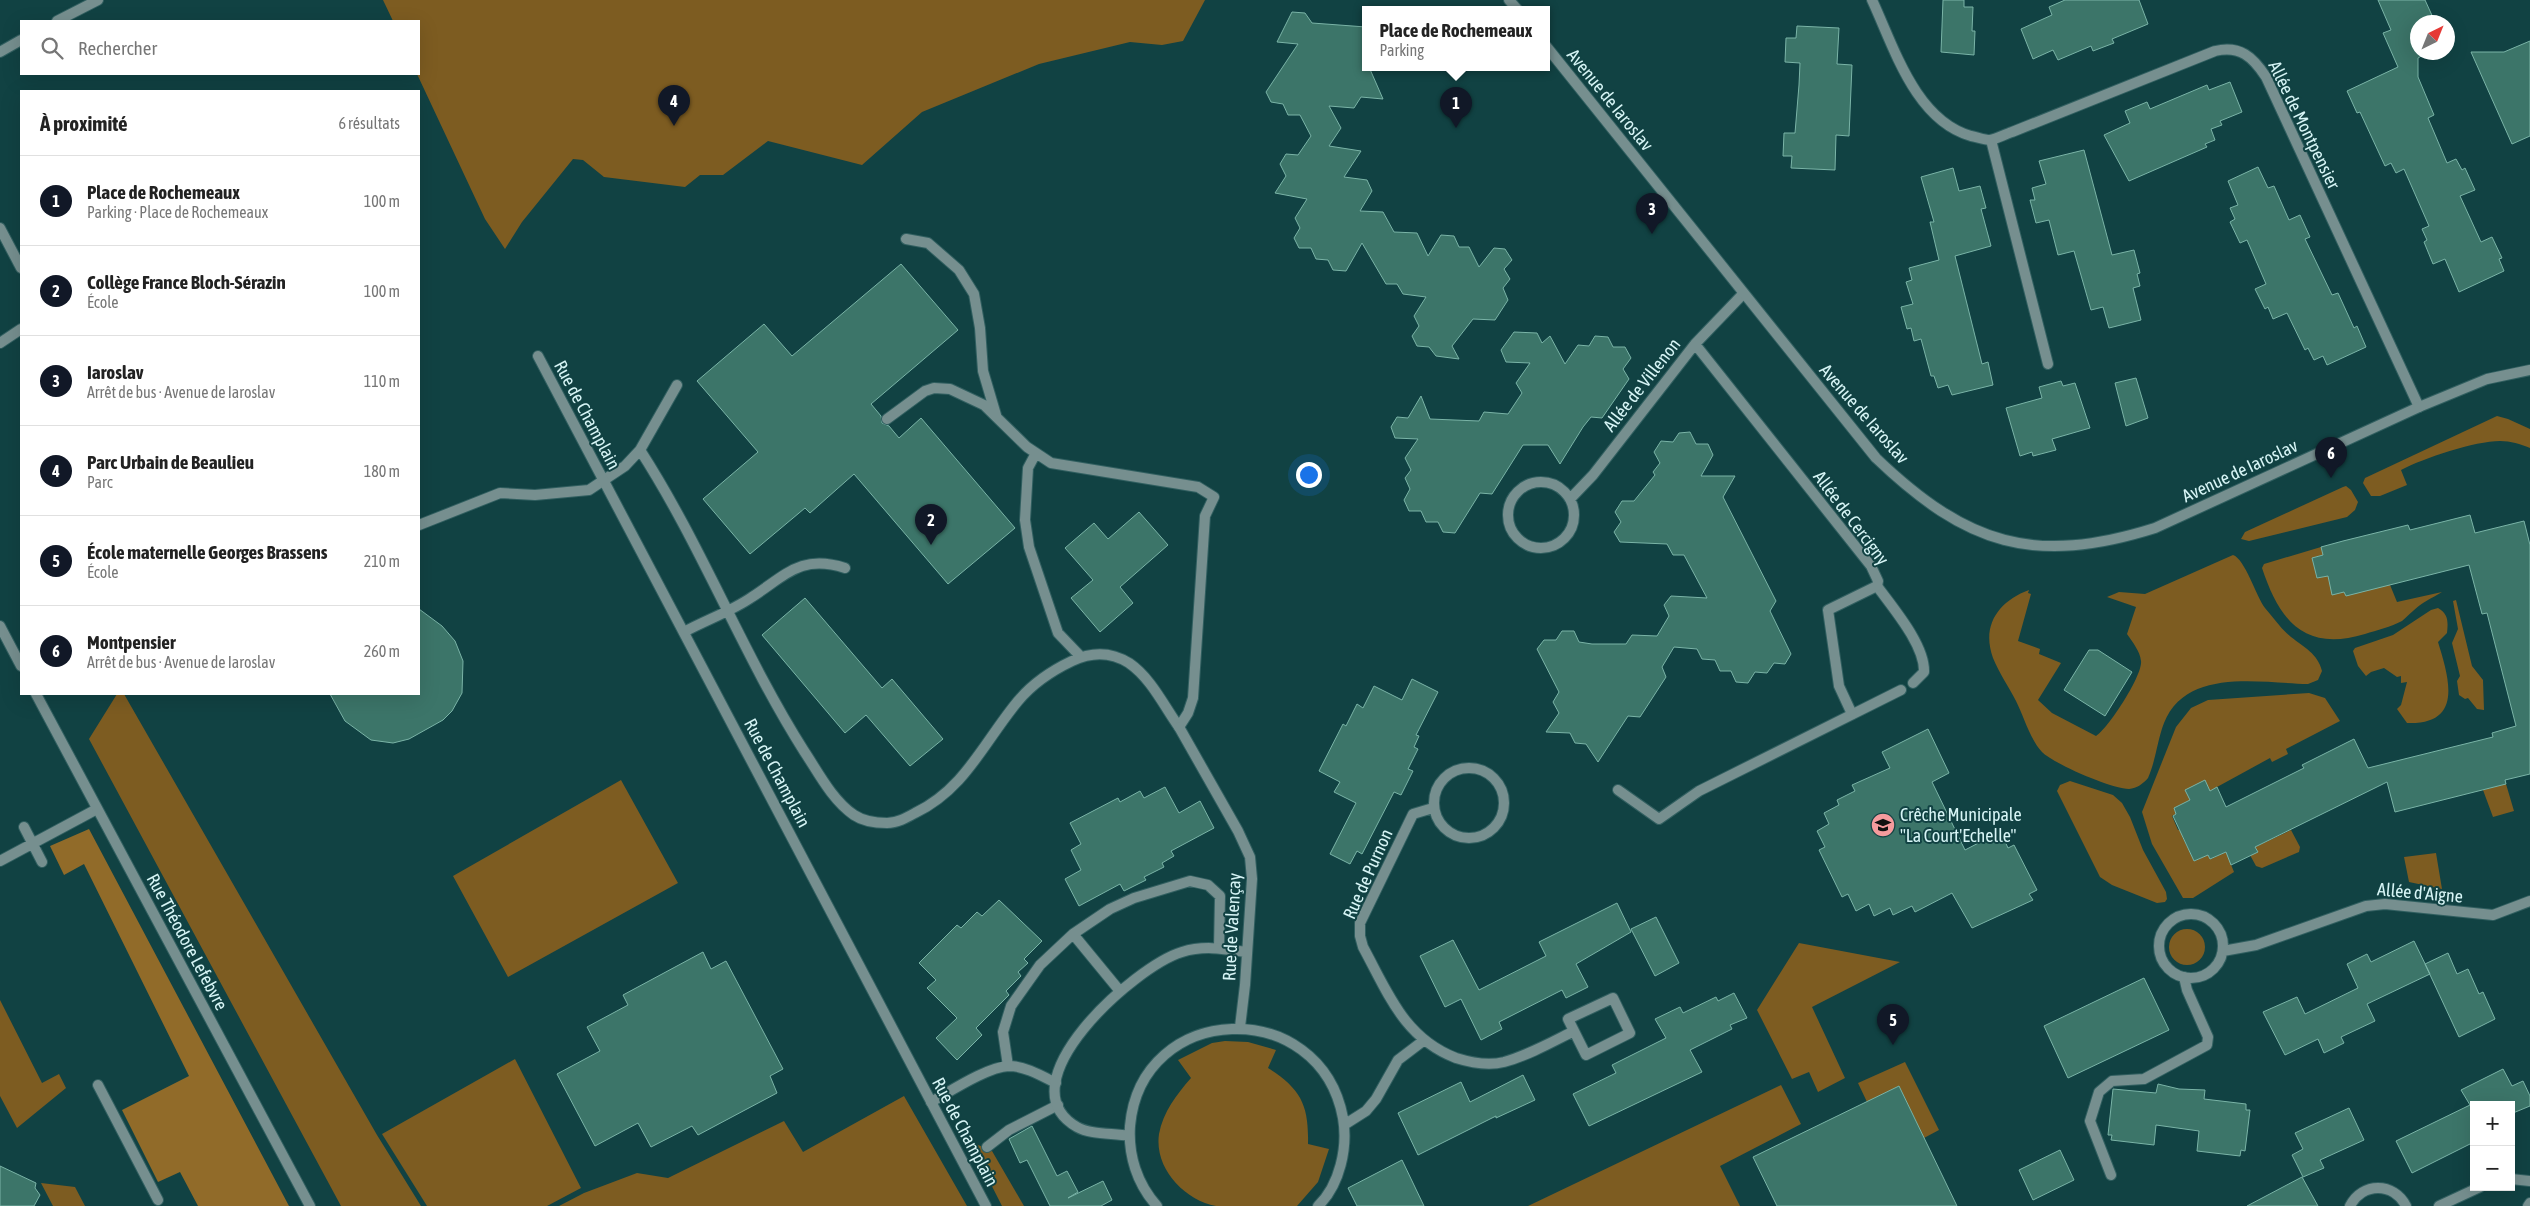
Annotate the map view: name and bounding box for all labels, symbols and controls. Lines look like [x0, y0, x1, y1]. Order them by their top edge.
popup [1362, 6, 1550, 71]
north arrow [2410, 15, 2455, 60]
text: Place de Rochemeaux [1380, 19, 1532, 41]
search box [20, 20, 420, 75]
icon: search [38, 34, 66, 62]
text: Rechercher [78, 37, 157, 59]
text: Parking [1380, 41, 1424, 59]
street label: Avenue de Iaroslav [1563, 44, 1658, 155]
street label: Allée de Montpensier [2264, 57, 2345, 193]
pin: 4 [658, 85, 690, 126]
pin: 1 [1440, 87, 1472, 128]
text: À proximité [40, 111, 128, 135]
text: 6 résultats [338, 114, 400, 132]
text: Place de Rochemeaux [87, 181, 240, 203]
text: 1 [52, 192, 60, 210]
text: 100 m [364, 192, 400, 210]
pin: 3 [1636, 193, 1668, 234]
text: Parking · Place de Rochemeaux [87, 203, 268, 221]
text: Collège France Bloch-Sérazin [87, 271, 286, 293]
text: 2 [52, 282, 60, 300]
text: 100 m [364, 282, 400, 300]
text: École [87, 293, 119, 311]
street label: Allée de Villenon [1599, 334, 1685, 435]
street label: Rue de Champlain [550, 357, 625, 473]
street label: Avenue de Iaroslav [1815, 360, 1913, 468]
text: Iaroslav [87, 361, 144, 383]
text: 3 [52, 372, 60, 390]
text: 110 m [364, 372, 400, 390]
text: Arrêt de bus · Avenue de Iaroslav [87, 383, 275, 401]
street label: Avenue de Iaroslav [2179, 435, 2301, 506]
pin: 6 [2315, 437, 2347, 478]
text: Parc Urbain de Beaulieu [87, 451, 254, 473]
text: 4 [52, 462, 60, 480]
text: 180 m [364, 462, 400, 480]
your location [1296, 462, 1322, 488]
street label: Allée de Cercigny [1809, 467, 1894, 569]
text: Parc [87, 473, 113, 491]
pin: 2 [915, 504, 947, 545]
text: École maternelle Georges Brassens [87, 541, 327, 563]
text: 5 [52, 552, 60, 570]
text: 210 m [364, 552, 400, 570]
text: École [87, 563, 119, 581]
text: Montpensier [87, 631, 176, 653]
text: 6 [52, 642, 60, 660]
text: 260 m [364, 642, 400, 660]
text: Arrêt de bus · Avenue de Iaroslav [87, 653, 275, 671]
street label: Rue de Champlain [740, 715, 815, 831]
place label: Crêche Municipale "La Court'Echelle" [1900, 804, 2022, 846]
school or university icon: Crêche Municipale "La Court'Echelle" [1870, 812, 1896, 838]
street label: Rue de Purnon [1338, 826, 1397, 922]
street label: Rue Théodore Lefebvre [143, 870, 232, 1014]
street label: Rue de Valençay [1218, 872, 1245, 981]
street label: Allée d'Aigne [2376, 878, 2464, 907]
pin: 5 [1877, 1004, 1909, 1045]
street label: Rue de Champlain [928, 1074, 1003, 1190]
map controls [2470, 1101, 2515, 1191]
button: + [2470, 1101, 2515, 1146]
button: − [2470, 1146, 2515, 1191]

